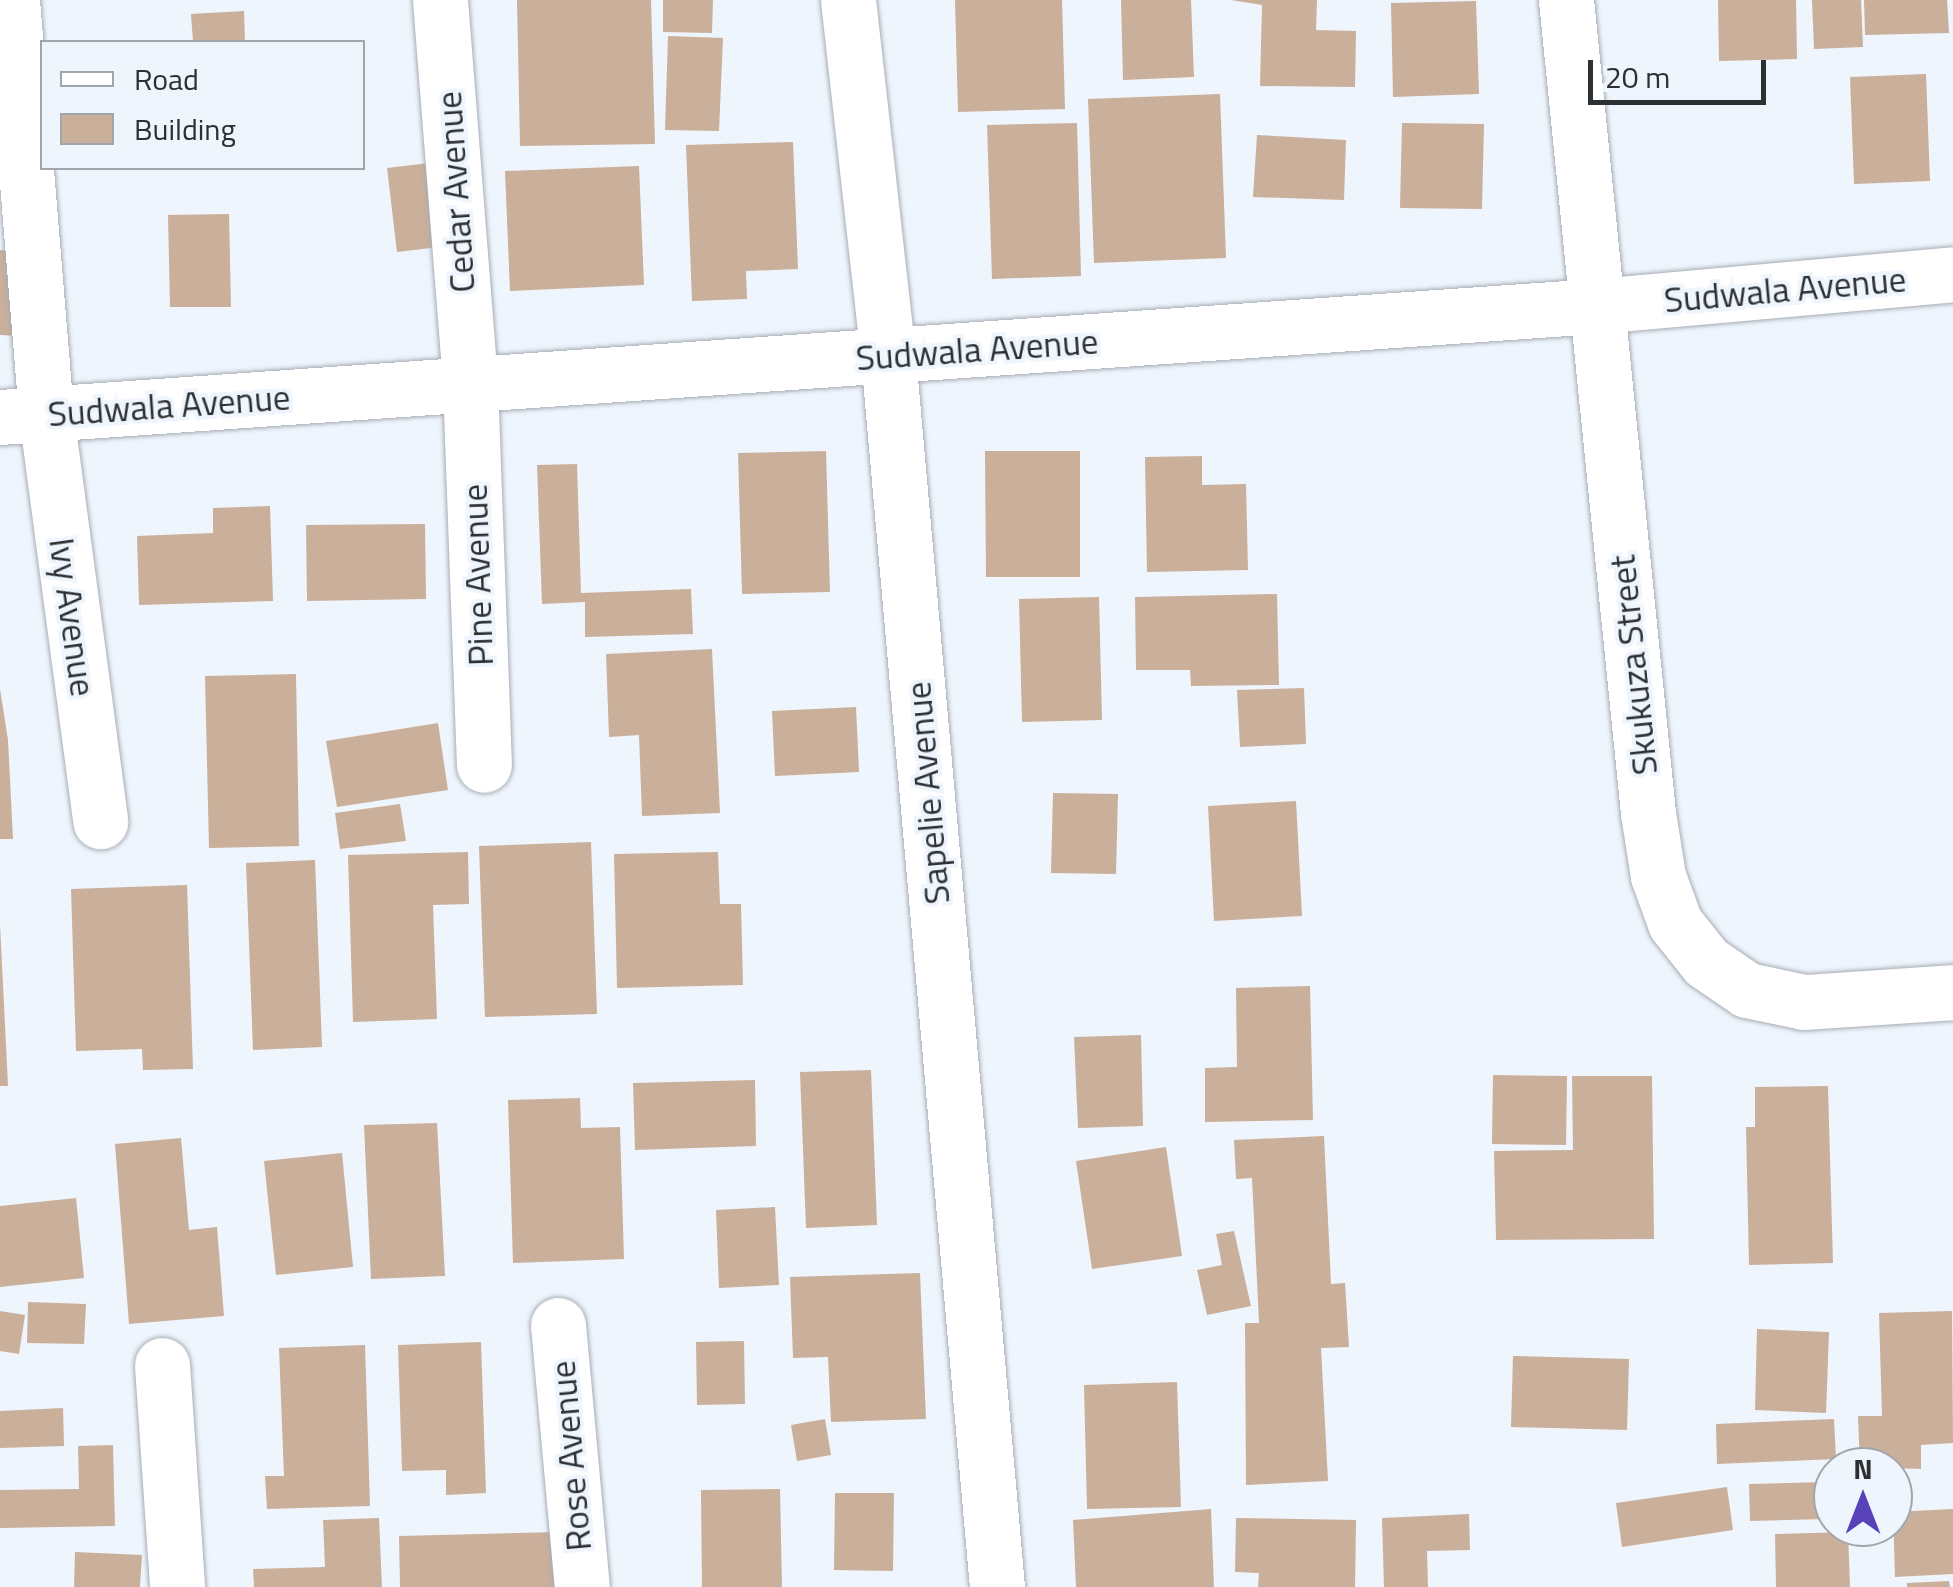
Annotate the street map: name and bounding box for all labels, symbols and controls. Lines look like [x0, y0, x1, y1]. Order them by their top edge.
legend [40, 40, 365, 170]
scale bar [1593, 40, 1770, 102]
text: 20 m [1605, 54, 1670, 100]
text: Road [134, 56, 199, 102]
street label: Cedar Avenue [427, 90, 483, 294]
text: Building [134, 106, 236, 152]
street label: Sudwala Avenue [1662, 257, 1908, 321]
street label: Sudwala Avenue [854, 320, 1100, 378]
street label: Sudwala Avenue [46, 376, 292, 434]
street label: Pine Avenue [453, 483, 501, 667]
street label: Ivy Avenue [41, 535, 105, 699]
street label: Skukuza Street [1601, 553, 1665, 777]
street label: Sapelie Avenue [896, 680, 958, 906]
street label: Rose Avenue [541, 1359, 599, 1553]
north arrow [1813, 1447, 1913, 1547]
text: N [1853, 1447, 1873, 1490]

